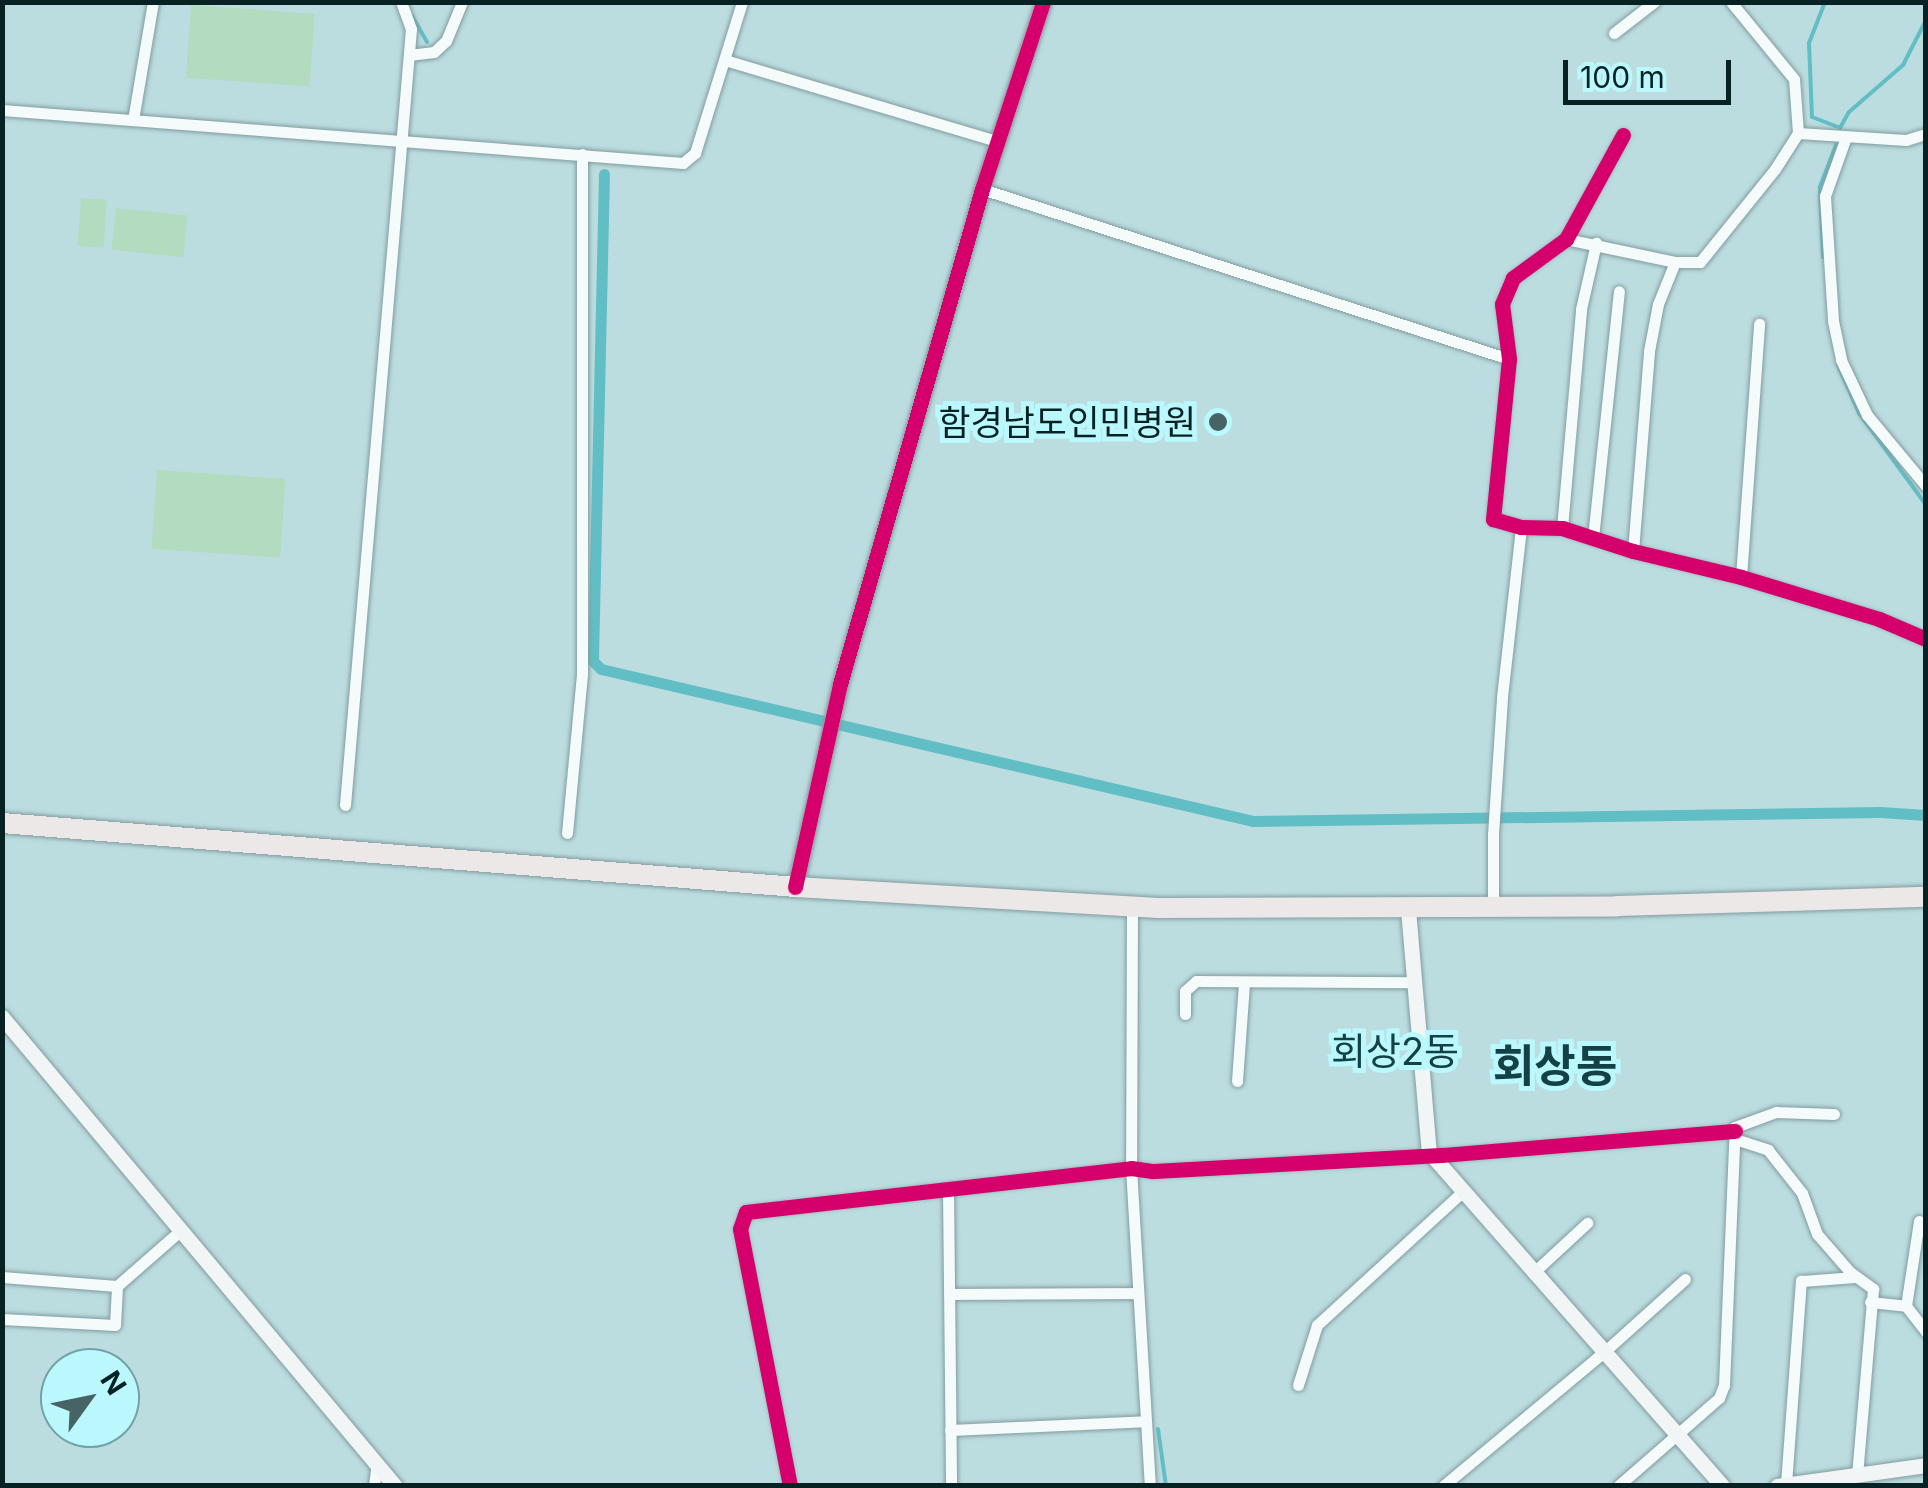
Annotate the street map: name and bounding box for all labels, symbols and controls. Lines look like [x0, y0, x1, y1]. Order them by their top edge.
scale bar [1568, 40, 1736, 102]
text: 100 m [1580, 59, 1665, 95]
place label: 함경남도인민병원 [938, 401, 1196, 443]
marker: 함경남도인민병원 [1205, 409, 1231, 435]
district label: 회상2동 [1331, 1029, 1459, 1075]
district label: 회상동 [1493, 1039, 1617, 1093]
north arrow [40, 1348, 140, 1448]
text: N [93, 1365, 134, 1401]

